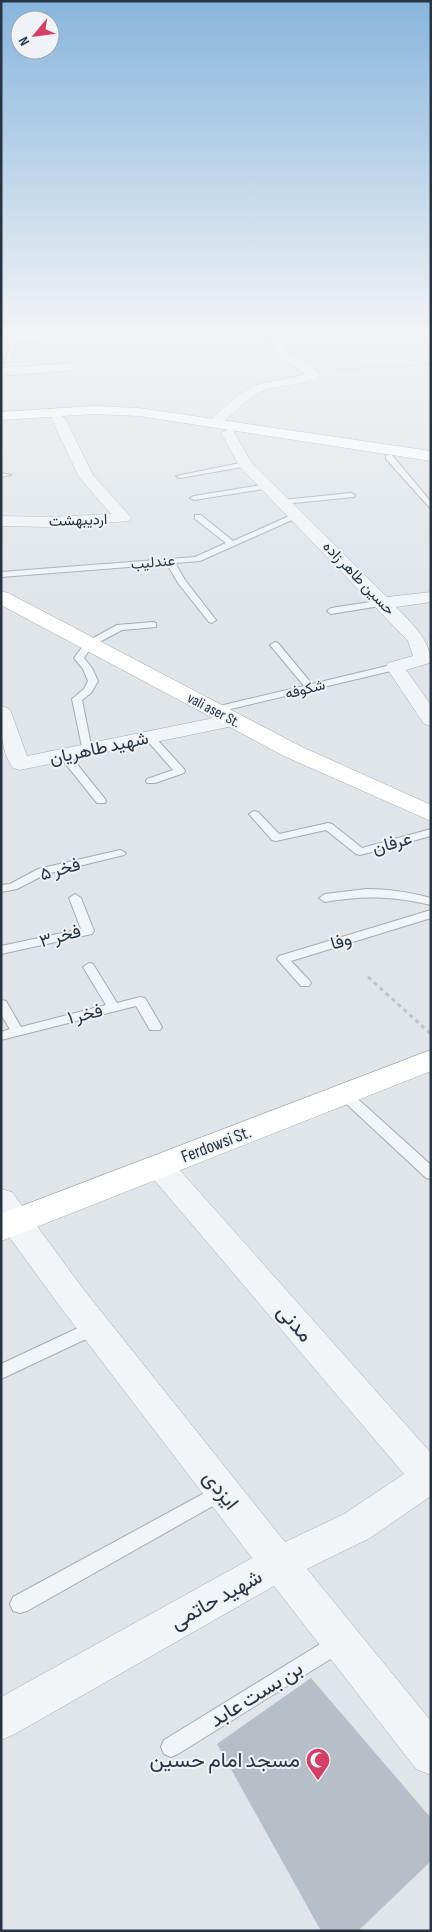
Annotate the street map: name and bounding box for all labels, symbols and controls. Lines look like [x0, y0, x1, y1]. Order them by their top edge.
north arrow [10, 10, 60, 60]
text: N [15, 34, 33, 48]
street label: اردیبهشت [48, 510, 108, 531]
street label: حسین طاهر زاده [318, 537, 399, 619]
street label: عندلیب [130, 551, 176, 574]
street label: شکوفه [283, 675, 327, 704]
street label: vali aser St. [184, 689, 244, 732]
street label: شهید طاهریان [48, 728, 150, 769]
street label: عرفان [370, 828, 414, 859]
street label: فخر ۵ [38, 854, 83, 885]
street label: فخر ۳ [37, 921, 83, 952]
street label: وفا [328, 928, 354, 955]
street label: فخر ۱ [65, 1000, 105, 1029]
street label: Ferdowsi St. [178, 1122, 254, 1167]
street label: مدنی [271, 1299, 318, 1347]
street label: ایزدی [197, 1465, 244, 1515]
street label: شهید حاتمی [166, 1564, 267, 1635]
street label: بن بست عابد [205, 1656, 308, 1733]
mosque icon: مسجد امام حسین [305, 1747, 331, 1781]
place label: مسجد امام حسین [150, 1748, 300, 1774]

